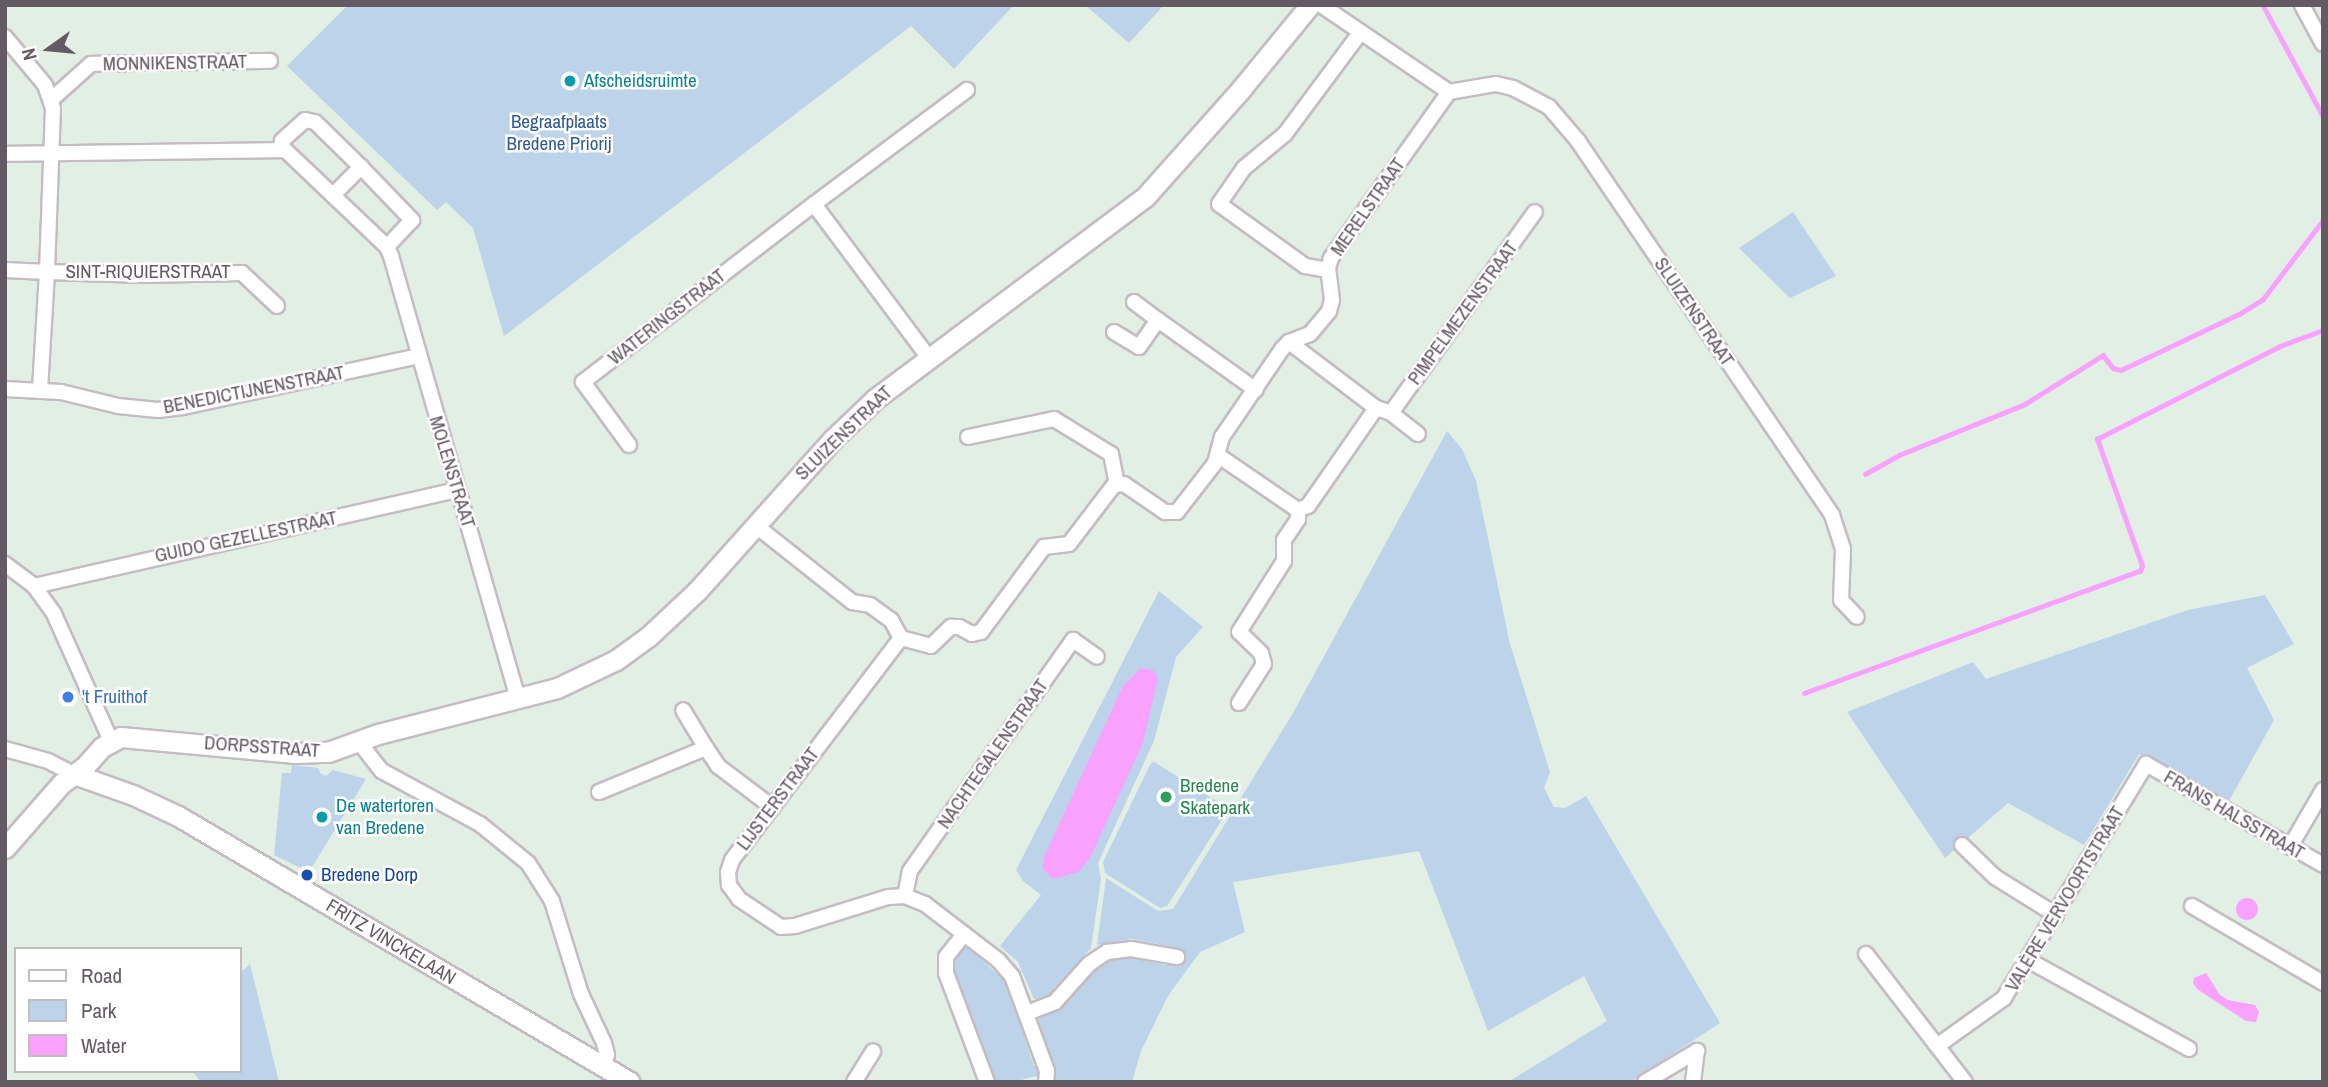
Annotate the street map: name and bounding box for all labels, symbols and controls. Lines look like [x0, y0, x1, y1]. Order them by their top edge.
north arrow [14, 14, 84, 84]
text: N [15, 46, 43, 63]
street label: MONNIKENSTRAAT [103, 50, 247, 76]
place label: Afscheidsruimte [584, 70, 697, 92]
marker: Afscheidsruimte [562, 73, 578, 89]
park label: Begraafplaats Bredene Priorij [507, 111, 611, 155]
street label: MERELSTRAAT [1326, 154, 1410, 260]
street label: PIMPELMEZENSTRAAT [1403, 237, 1523, 389]
street label: SLUIZENSTRAAT [1649, 253, 1739, 371]
street label: SINT-RIQUIERSTRAAT [65, 261, 231, 283]
street label: WATERINGSTRAAT [604, 264, 730, 370]
street label: BENEDICTIJNENSTRAAT [161, 361, 347, 419]
street label: SLUIZENSTRAAT [791, 381, 897, 485]
street label: MOLENSTRAAT [424, 413, 480, 531]
street label: GUIDO GEZELLESTRAAT [153, 507, 339, 567]
street label: NACHTEGALENSTRAAT [933, 675, 1053, 833]
place label: 't Fruithof [82, 686, 147, 708]
marker: 't Fruithof [60, 689, 76, 705]
street label: DORPSSTRAAT [203, 732, 321, 762]
street label: LIJSTERSTRAAT [732, 743, 824, 855]
street label: FRANS HALSSTRAAT [2160, 766, 2308, 864]
place label: Bredene Skatepark [1180, 775, 1250, 819]
marker: Bredene Skatepark [1158, 789, 1174, 805]
place label: De watertoren van Bredene [336, 795, 434, 839]
street label: VALÈRE VERVOORTSTRAAT [2001, 802, 2129, 996]
marker: De watertoren van Bredene [314, 809, 330, 825]
place label: Bredene Dorp [321, 864, 418, 886]
marker: Bredene Dorp [299, 867, 315, 883]
street label: FRITZ VINCKELAAN [322, 894, 460, 990]
legend [14, 947, 242, 1073]
text: Road [81, 961, 122, 990]
text: Park [81, 996, 116, 1025]
text: Water [81, 1031, 126, 1060]

